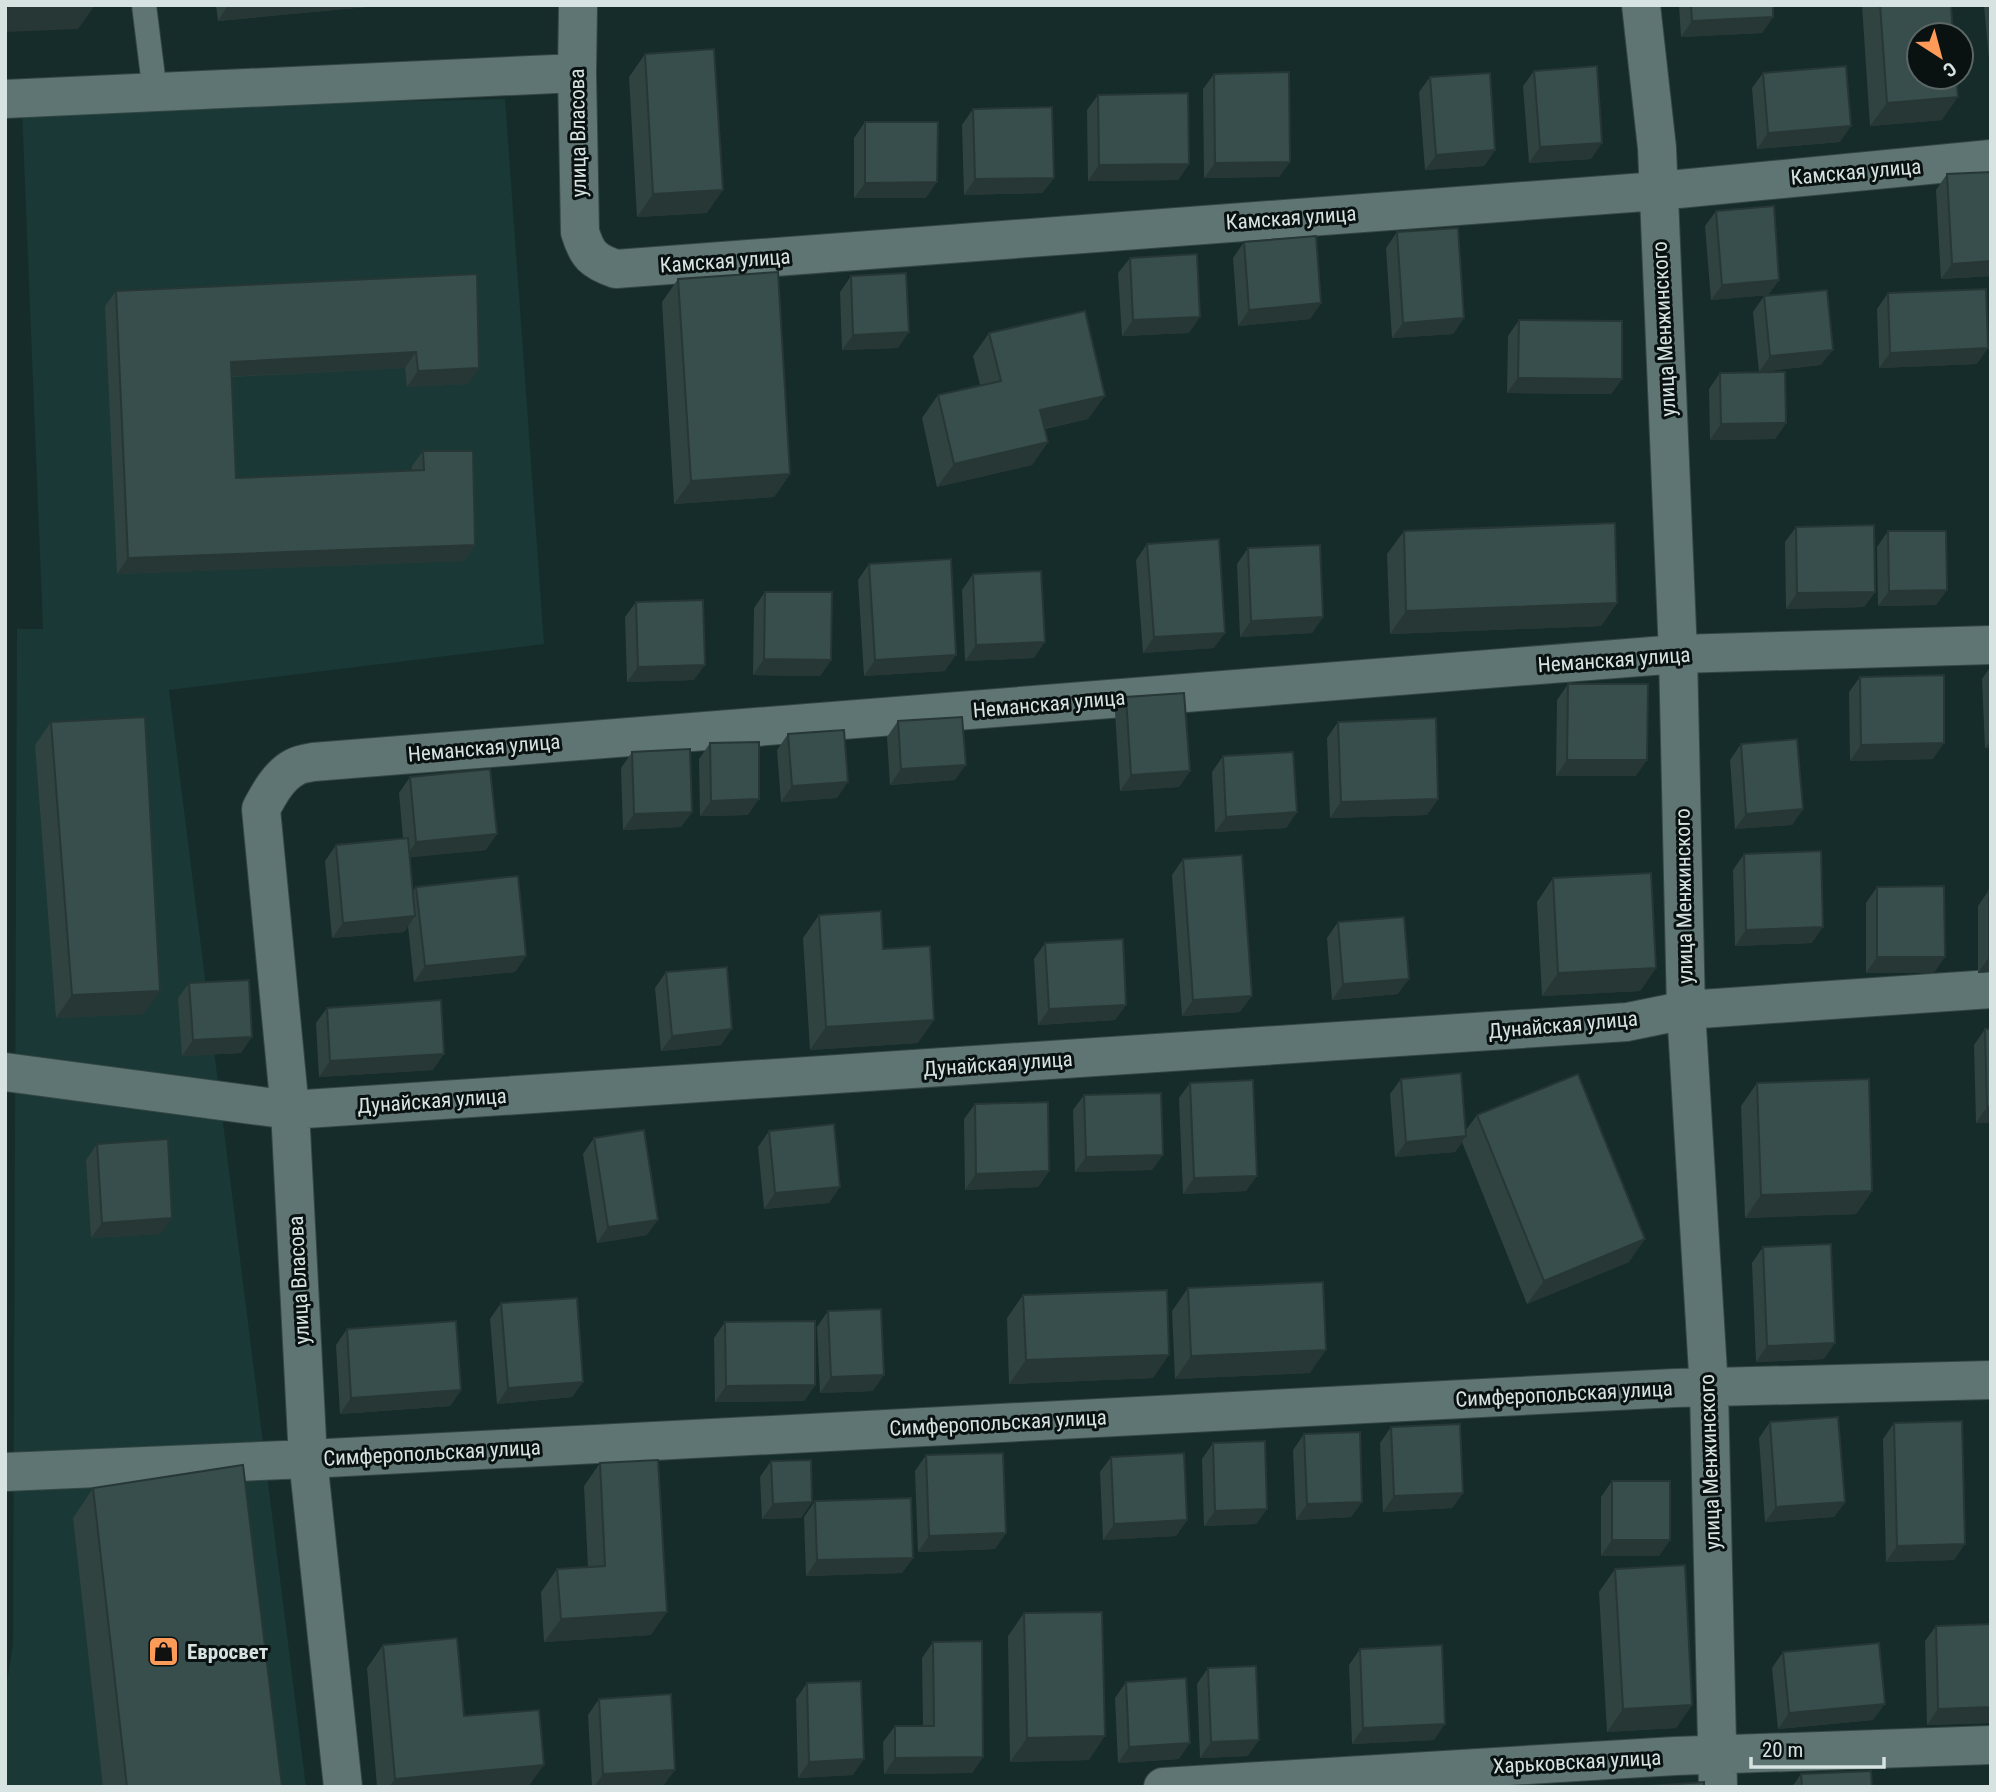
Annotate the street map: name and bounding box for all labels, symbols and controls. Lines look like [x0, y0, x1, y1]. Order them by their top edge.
north arrow [1905, 21, 1975, 91]
text: С [1938, 57, 1961, 82]
street label: улица Власова [565, 68, 591, 198]
street label: Камская улица [1790, 154, 1922, 190]
street label: Камская улица [1225, 201, 1357, 235]
street label: улица Менжинского [1647, 241, 1681, 417]
street label: Камская улица [659, 244, 791, 278]
street label: Неманская улица [1537, 643, 1691, 677]
street label: Неманская улица [972, 685, 1126, 723]
street label: Неманская улица [407, 729, 561, 767]
street label: улица Менжинского [1670, 808, 1698, 984]
street label: Дунайская улица [1487, 1007, 1639, 1043]
street label: Дунайская улица [923, 1047, 1073, 1081]
street label: Дунайская улица [357, 1084, 507, 1118]
street label: улица Власова [284, 1215, 314, 1345]
street label: улица Менжинского [1695, 1374, 1725, 1550]
street label: Симферопольская улица [1455, 1376, 1673, 1412]
street label: Симферопольская улица [889, 1405, 1107, 1441]
street label: Симферопольская улица [323, 1435, 541, 1471]
shop icon: Евросвет [147, 1635, 181, 1669]
place label: Евросвет [187, 1640, 269, 1664]
scale bar [1751, 1726, 1884, 1770]
text: 20 m [1762, 1738, 1803, 1762]
street label: Харьковская улица [1492, 1746, 1662, 1778]

